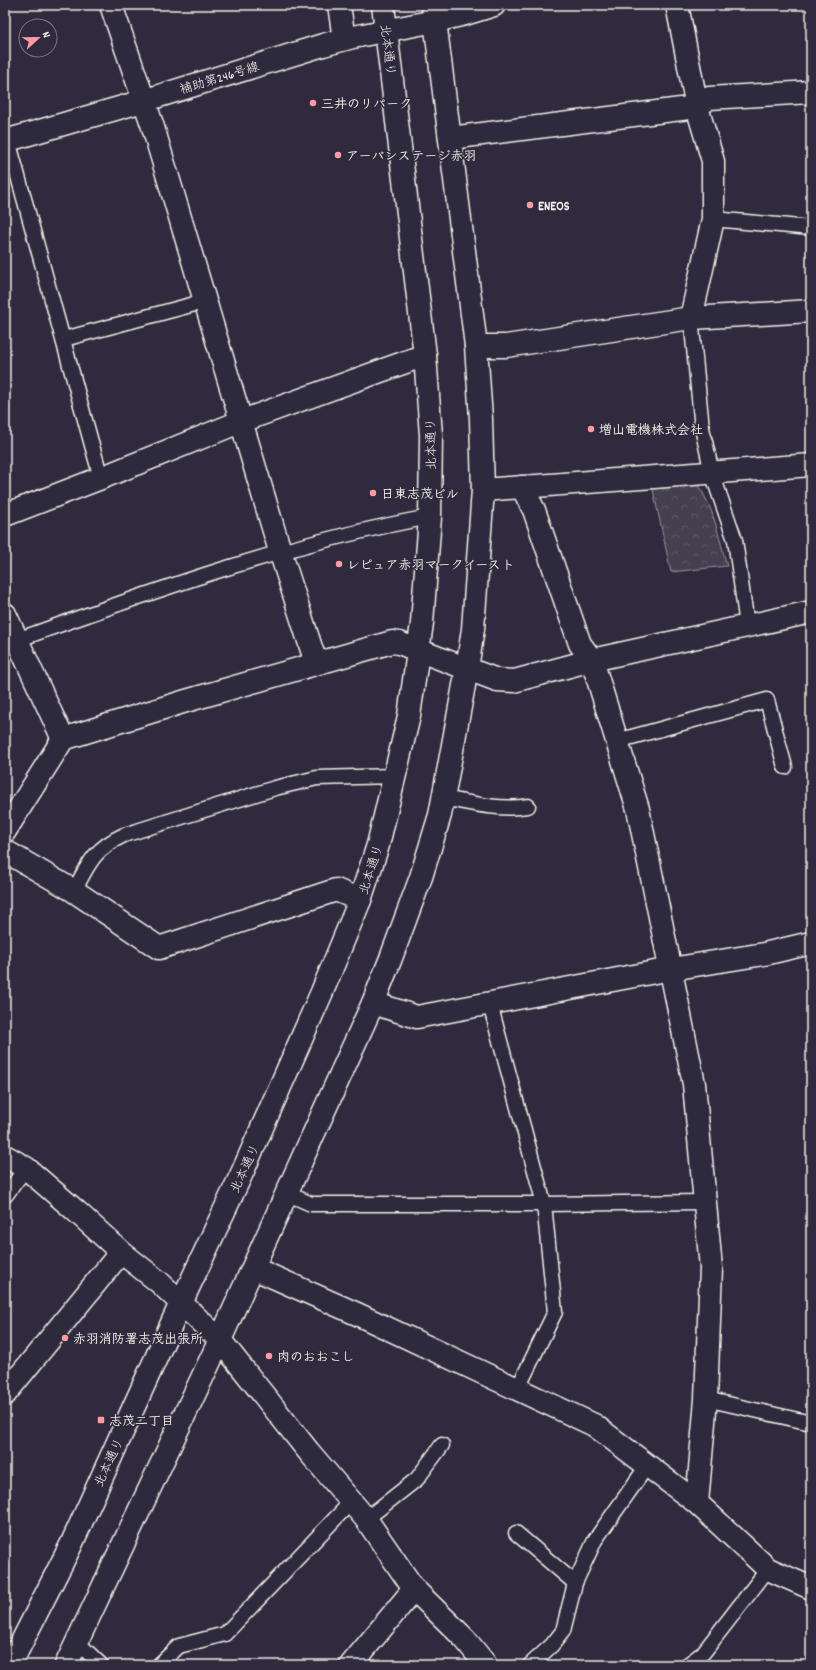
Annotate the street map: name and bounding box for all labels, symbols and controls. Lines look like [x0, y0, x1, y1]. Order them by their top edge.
north arrow [18, 18, 58, 58]
street label: 北本通り [374, 23, 399, 77]
text: N [37, 29, 54, 41]
street label: 補助第246号線 [178, 58, 263, 101]
place label: 三井のリパーク [321, 96, 412, 115]
marker: 三井のリパーク [308, 98, 318, 108]
place label: アーバンステージ赤羽 [346, 148, 477, 167]
marker: アーバンステージ赤羽 [333, 150, 343, 160]
place label: ENEOS [538, 198, 570, 217]
marker: ENEOS [525, 200, 535, 210]
street label: 北本通り [423, 418, 442, 470]
place label: 増山電機株式会社 [599, 422, 703, 441]
marker: 増山電機株式会社 [586, 424, 596, 434]
place label: 日東志茂ビル [381, 486, 459, 505]
marker: 日東志茂ビル [368, 488, 378, 498]
place label: レピュア赤羽マークイースト [347, 557, 514, 576]
marker: レピュア赤羽マークイースト [334, 559, 344, 569]
street label: 北本通り [355, 842, 389, 897]
street label: 北本通り [227, 1141, 266, 1197]
place label: 赤羽消防署志茂出張所 [73, 1331, 203, 1350]
marker: 赤羽消防署志茂出張所 [60, 1333, 70, 1343]
place label: 肉のおおこし [277, 1349, 355, 1368]
marker: 肉のおおこし [264, 1351, 274, 1361]
place label: 志茂二丁目 [109, 1413, 174, 1432]
marker: 志茂二丁目 [96, 1415, 106, 1425]
street label: 北本通り [91, 1435, 130, 1491]

